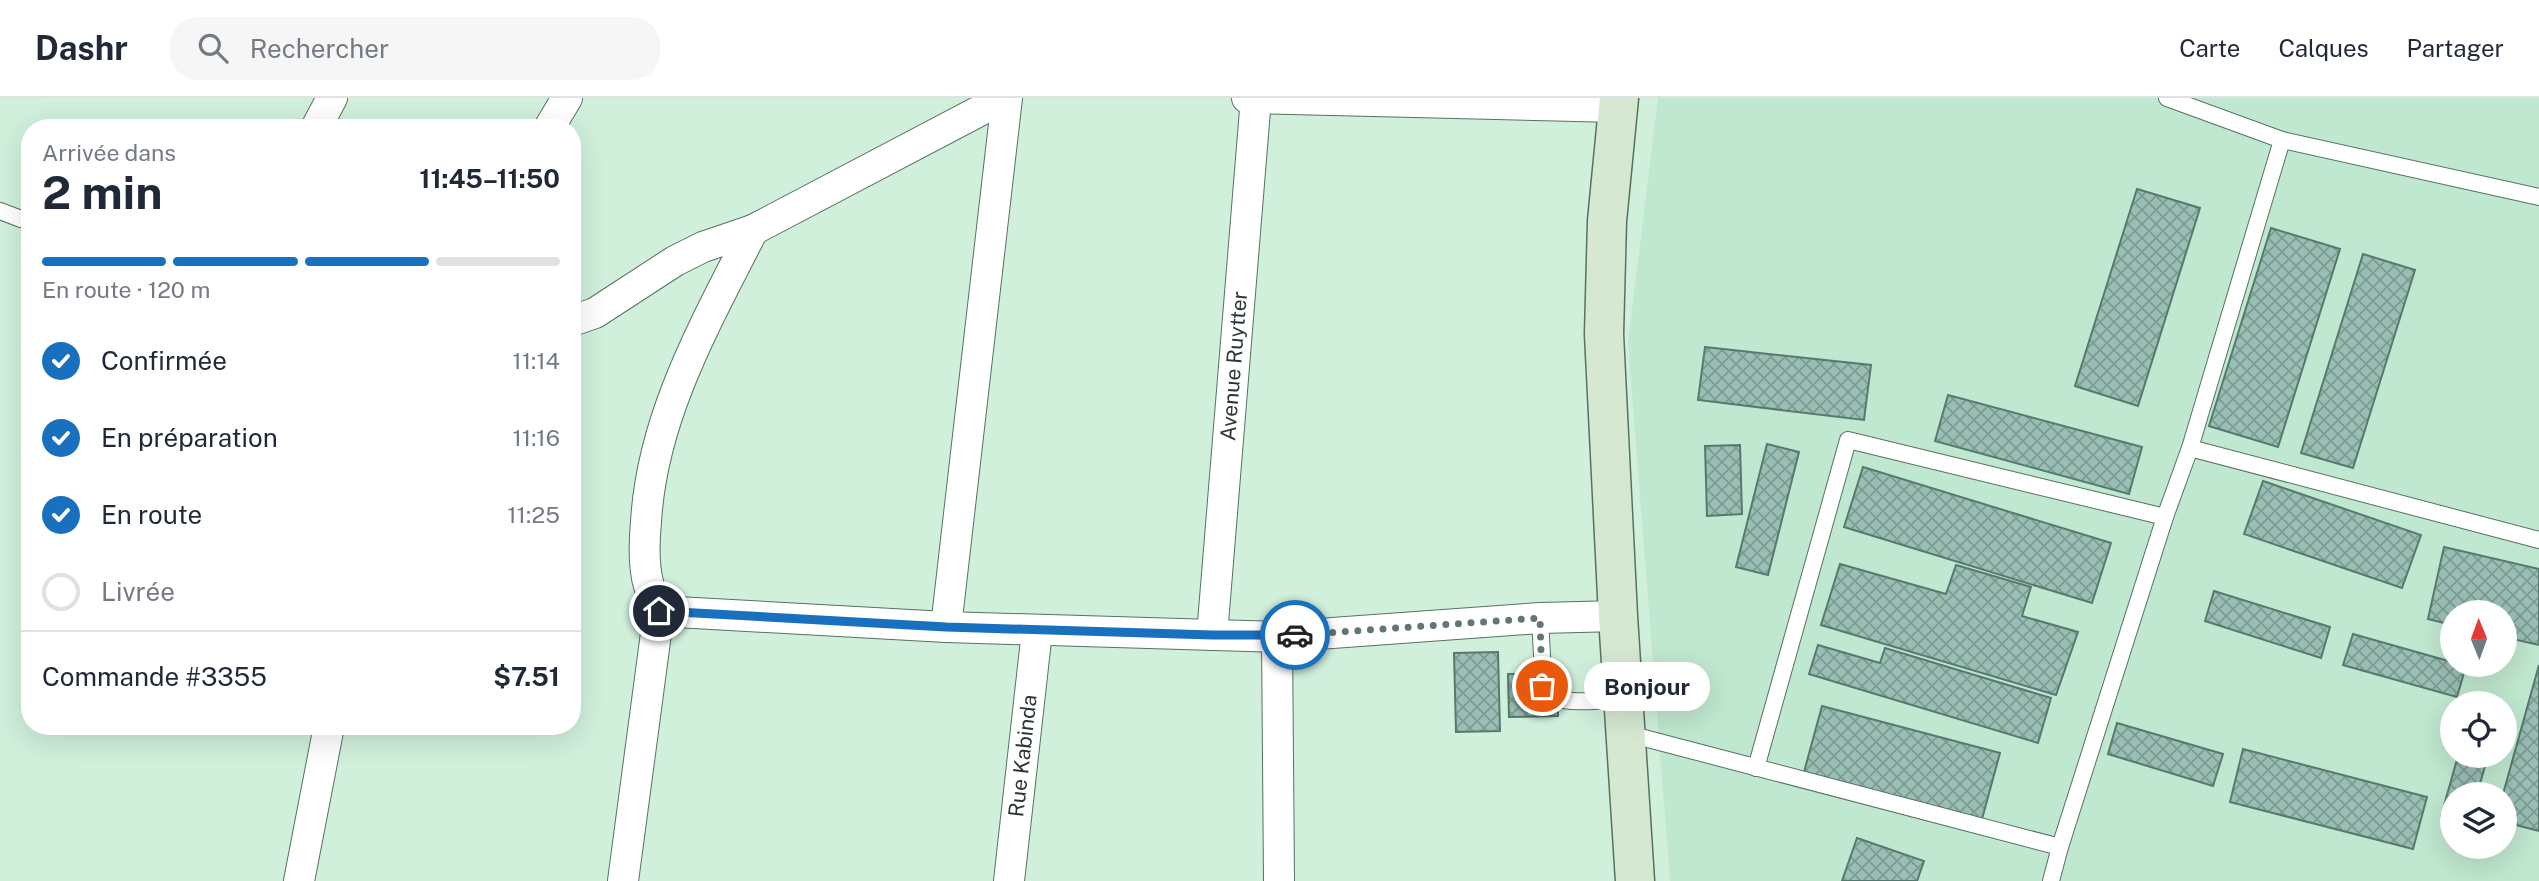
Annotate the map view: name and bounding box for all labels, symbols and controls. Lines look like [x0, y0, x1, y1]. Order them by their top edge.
search box [170, 17, 660, 80]
text: Dashr [35, 29, 128, 67]
icon: search [194, 29, 232, 67]
text: Rechercher [250, 33, 389, 64]
text: Carte [2179, 34, 2240, 62]
text: Calques [2278, 34, 2369, 62]
text: Partager [2407, 34, 2504, 62]
text: Arrivée dans [42, 139, 176, 166]
text: 11:45–11:50 [419, 163, 560, 194]
text: 2 min [42, 165, 162, 219]
text: En route · 120 m [42, 276, 210, 303]
street label: Avenue Ruytter [1215, 290, 1252, 442]
icon: check [42, 342, 80, 380]
text: Confirmée [101, 345, 227, 376]
text: 11:14 [512, 347, 560, 374]
icon: check [42, 419, 80, 457]
text: En préparation [101, 422, 278, 453]
text: 11:16 [512, 424, 560, 451]
icon: check [42, 496, 80, 534]
text: En route [101, 499, 202, 530]
text: 11:25 [507, 501, 560, 528]
text: Livrée [101, 576, 175, 607]
pin [629, 581, 689, 641]
icon: home [640, 592, 678, 630]
courier [1260, 600, 1330, 670]
north arrow [2440, 600, 2516, 677]
map controls [2440, 600, 2517, 859]
icon: car [1276, 616, 1314, 654]
pin [1512, 656, 1572, 716]
text: Commande #3355 [42, 661, 267, 692]
text: $7.51 [493, 661, 560, 692]
callout: Bonjour [1584, 662, 1710, 710]
icon: bag [1523, 667, 1561, 705]
text: Bonjour [1604, 673, 1690, 700]
button: locate [2440, 691, 2517, 768]
street label: Rue Kabinda [1003, 693, 1042, 818]
button: layers [2440, 782, 2517, 859]

